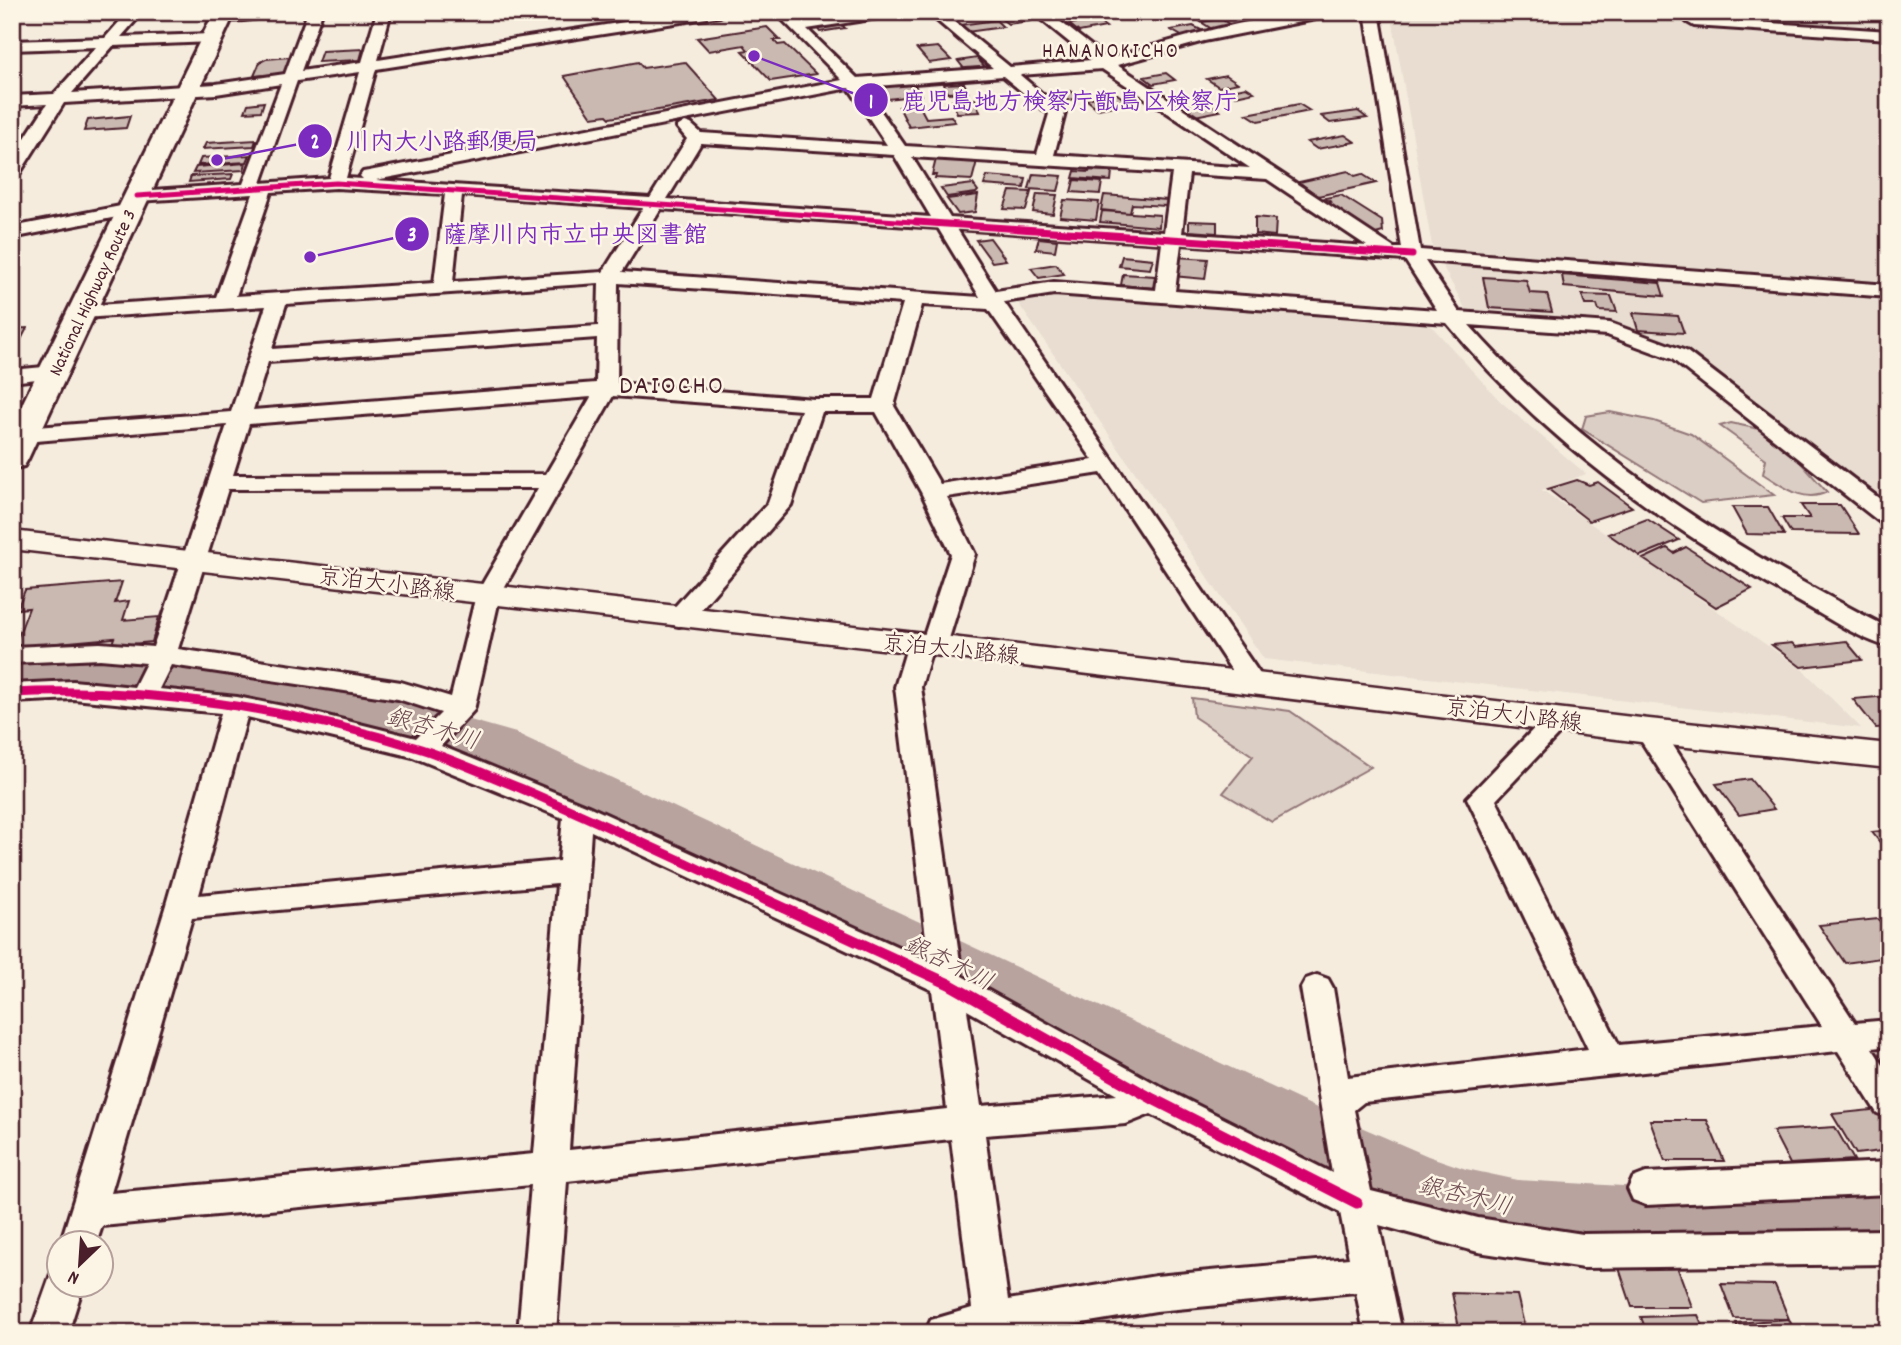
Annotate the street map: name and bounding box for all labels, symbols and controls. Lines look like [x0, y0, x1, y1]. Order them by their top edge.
district label: HANANOKICHO [1042, 38, 1180, 68]
callout: 鹿児島地方検察庁甑島区検察庁 [853, 78, 1252, 123]
text: 鹿児島地方検察庁甑島区検察庁 [902, 87, 1238, 121]
text: 1 [869, 89, 873, 119]
callout: 川内大小路郵便局 [297, 118, 552, 163]
text: 川内大小路郵便局 [346, 127, 538, 161]
text: 2 [310, 129, 320, 159]
street label: National Highway Route 3 [44, 206, 145, 381]
callout: 薩摩川内市立中央図書館 [394, 211, 721, 256]
text: 薩摩川内市立中央図書館 [443, 220, 707, 254]
text: 3 [407, 222, 417, 252]
district label: DAIOCHO [619, 369, 725, 406]
street label: 京泊大小路線 [316, 562, 457, 611]
street label: 京泊大小路線 [880, 628, 1021, 675]
street label: 京泊大小路線 [1443, 693, 1584, 742]
water label: 銀杏木川 [381, 701, 483, 760]
water label: 銀杏木川 [897, 928, 998, 1001]
water label: 銀杏木川 [1414, 1170, 1515, 1226]
north arrow [46, 1230, 116, 1300]
text: N [64, 1262, 84, 1290]

